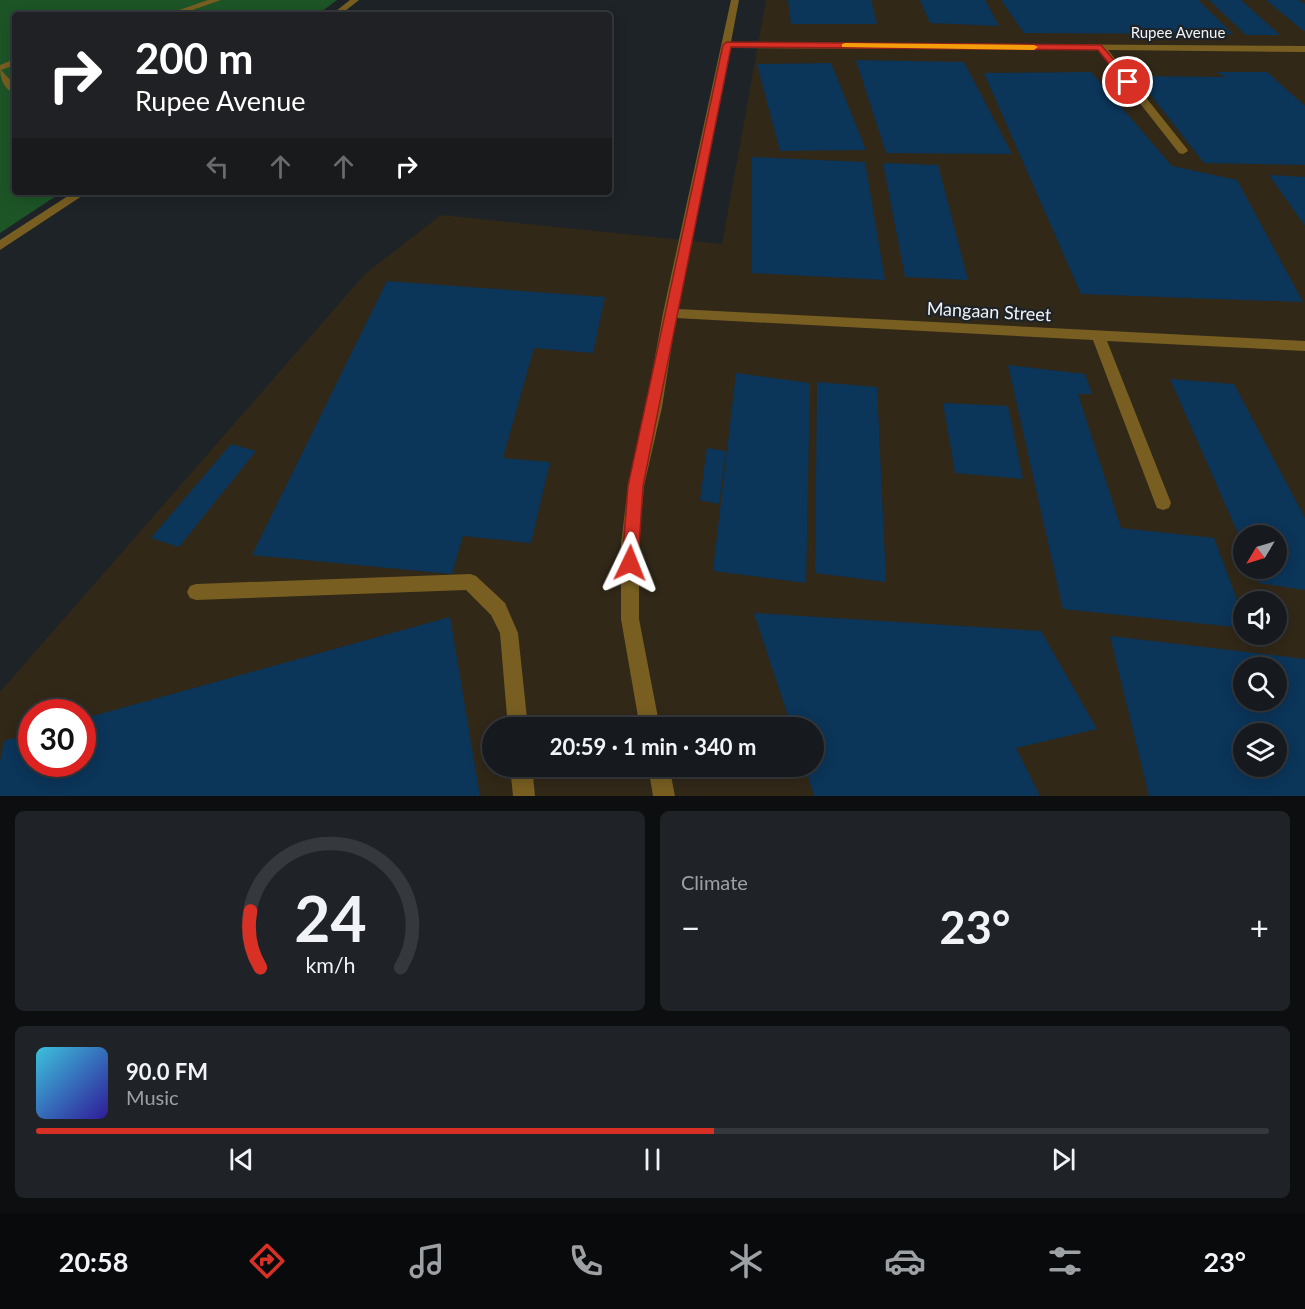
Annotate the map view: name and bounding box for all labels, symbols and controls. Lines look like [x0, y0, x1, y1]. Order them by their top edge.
street label: Rupee Avenue [1131, 23, 1225, 41]
text: 200 m [135, 33, 253, 83]
icon: right [36, 36, 114, 114]
pin [1102, 56, 1153, 107]
icon: arrive [1111, 65, 1144, 98]
text: Rupee Avenue [135, 84, 305, 117]
icon: left [201, 150, 234, 183]
icon: ahead [264, 150, 297, 183]
icon: ahead [327, 150, 360, 183]
icon: right [390, 150, 423, 183]
street label: Mangaan Street [926, 297, 1052, 325]
north arrow [1233, 525, 1287, 579]
map controls [1233, 525, 1287, 777]
position arrow [598, 531, 662, 595]
button: sound [1233, 591, 1287, 645]
button: search [1233, 657, 1287, 711]
speed limit sign: 30 [18, 699, 96, 777]
button: layers [1233, 723, 1287, 777]
text: 20:59 · 1 min · 340 m [550, 733, 756, 760]
text: Climate [681, 870, 748, 894]
text: 24 [294, 880, 366, 955]
text: 23° [940, 900, 1010, 954]
text: − [681, 907, 700, 947]
text: + [1250, 907, 1269, 947]
text: km/h [305, 952, 355, 978]
text: 90.0 FM [126, 1058, 208, 1085]
text: Music [126, 1085, 179, 1109]
icon: previous [225, 1143, 258, 1176]
icon: pause [636, 1143, 669, 1176]
icon: next [1047, 1143, 1080, 1176]
icon: directions [246, 1240, 288, 1282]
icon: music [406, 1240, 448, 1282]
icon: phone [565, 1240, 607, 1282]
icon: climate [725, 1240, 767, 1282]
icon: car [884, 1240, 926, 1282]
icon: filters [1044, 1240, 1086, 1282]
text: 20:58 [59, 1245, 128, 1278]
text: 23° [1204, 1245, 1246, 1278]

